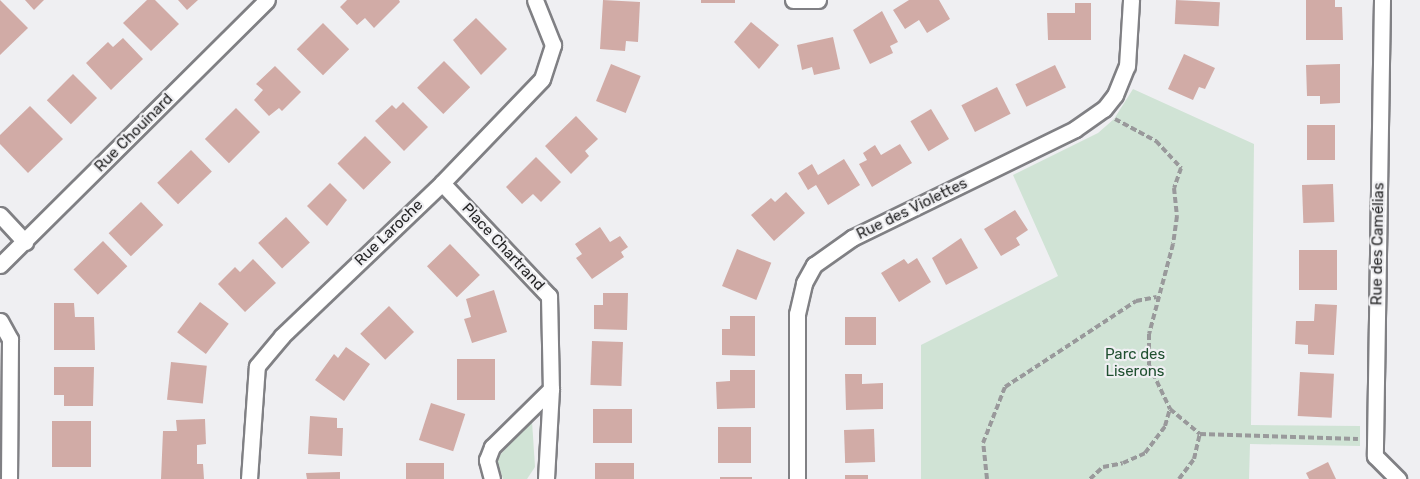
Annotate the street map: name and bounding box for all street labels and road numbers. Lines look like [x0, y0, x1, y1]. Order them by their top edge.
street label: Rue Chouinard [91, 90, 177, 176]
street label: Rue des Violettes [854, 174, 970, 244]
street label: Rue des Camélias [1368, 182, 1388, 306]
street label: Rue Laroche [351, 196, 427, 270]
street label: Place Chartrand [458, 200, 548, 294]

